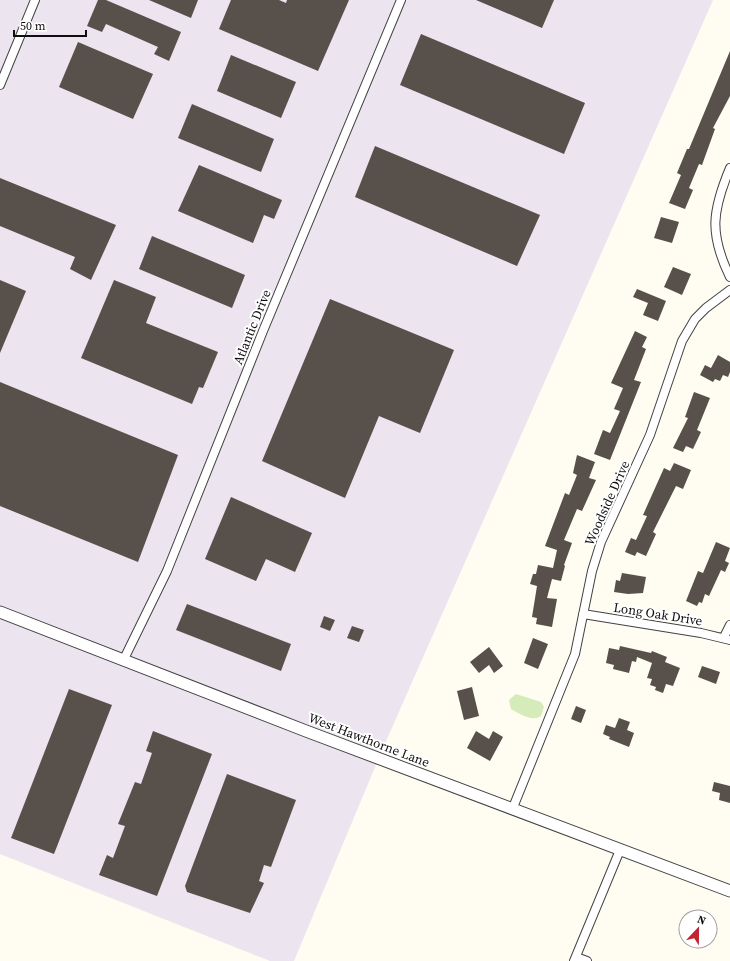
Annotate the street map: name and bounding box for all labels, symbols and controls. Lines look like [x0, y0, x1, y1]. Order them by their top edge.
scale bar [14, 12, 86, 38]
text: 50 m [20, 18, 46, 34]
street label: Atlantic Drive [229, 287, 275, 367]
street label: Woodside Drive [581, 458, 633, 548]
street label: Long Oak Drive [612, 599, 704, 629]
street label: West Hawthorne Lane [306, 709, 432, 771]
north arrow [678, 909, 718, 949]
text: N [695, 912, 708, 929]

